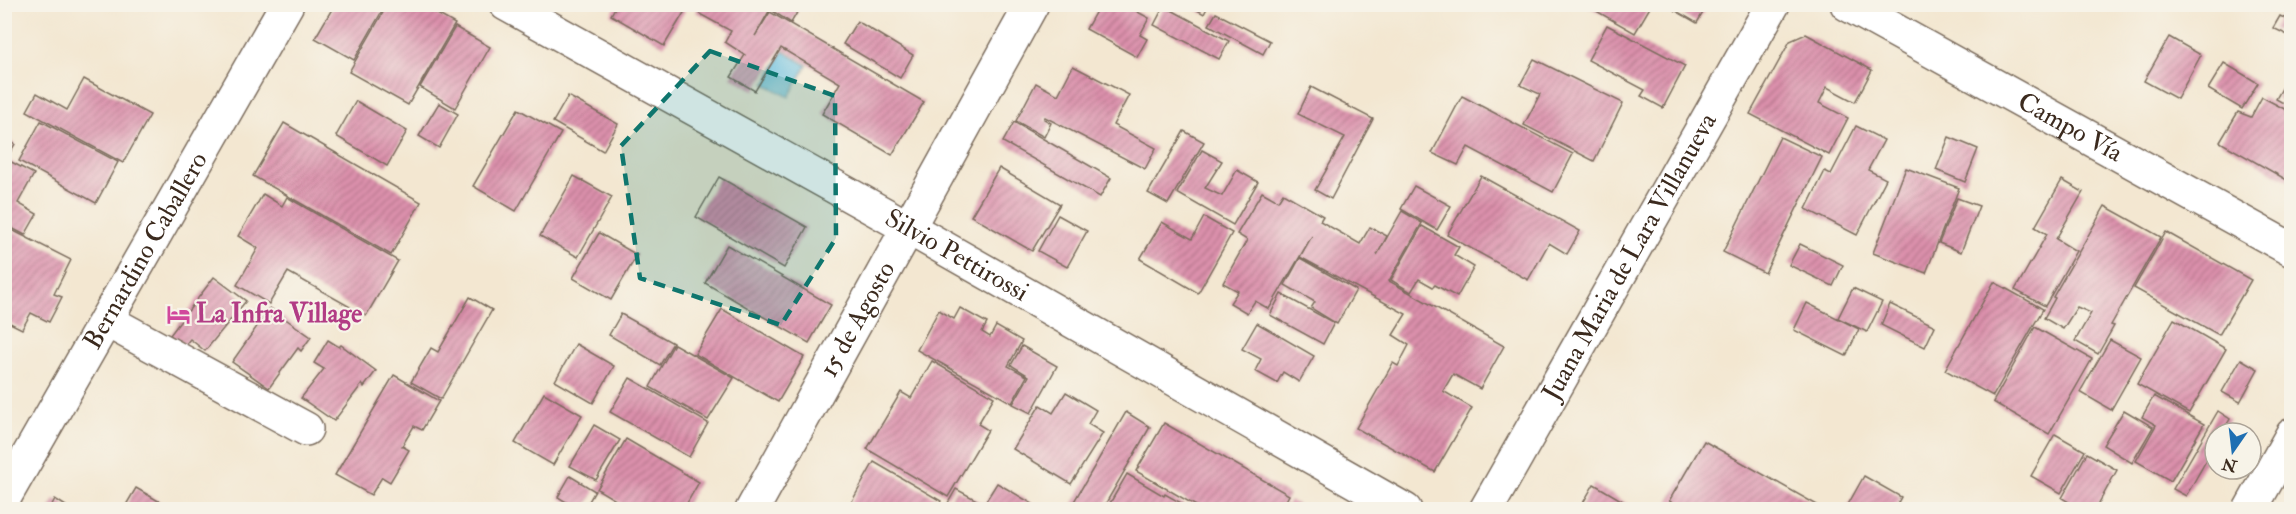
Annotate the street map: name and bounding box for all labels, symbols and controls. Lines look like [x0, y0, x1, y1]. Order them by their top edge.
street label: Campo Vía [2012, 86, 2128, 169]
street label: Juana Maria de Lara Villanueva [1535, 107, 1724, 407]
street label: Bernardino Caballero [77, 147, 215, 355]
street label: Silvio Pettirossi [879, 202, 1034, 309]
street label: 15 de Agosto [813, 256, 902, 383]
place label: La Infra Village [196, 298, 362, 331]
hotel icon: La Infra Village [165, 301, 191, 327]
north arrow [2203, 421, 2263, 481]
text: N [2220, 453, 2240, 476]

